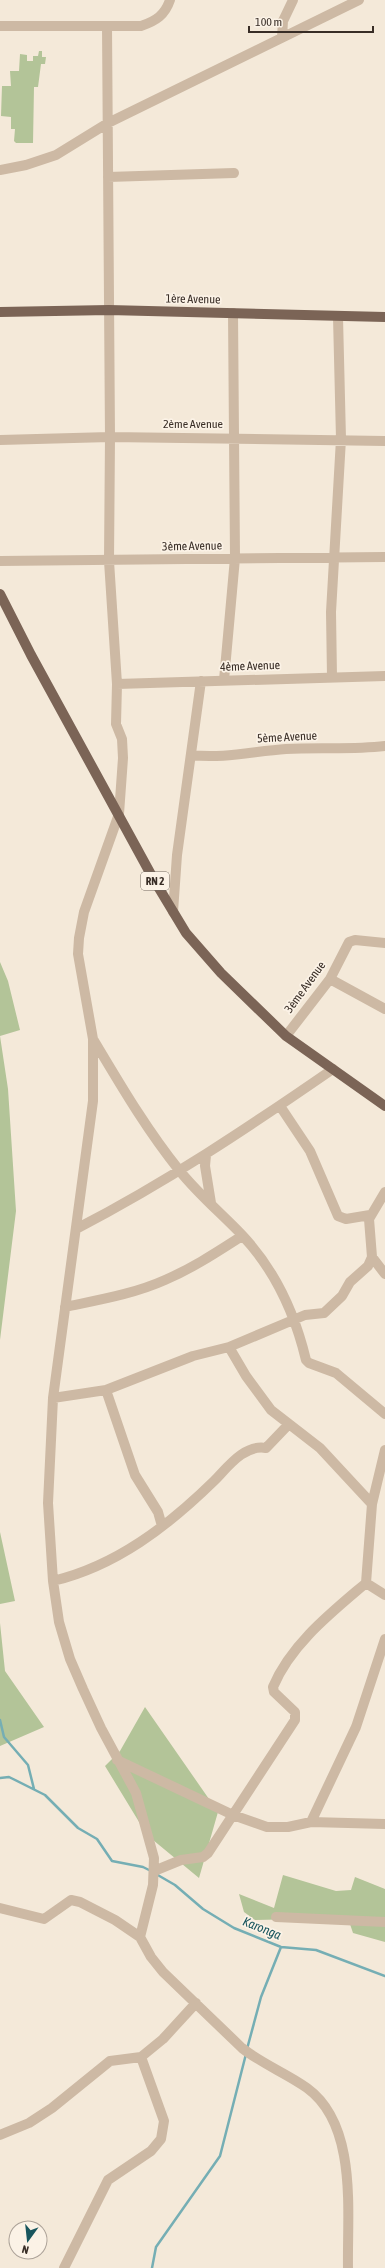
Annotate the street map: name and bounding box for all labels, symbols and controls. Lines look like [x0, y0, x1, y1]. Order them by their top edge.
scale bar [249, 8, 373, 34]
text: 100 m [255, 15, 282, 29]
street label: 1ère Avenue [165, 292, 221, 306]
street label: 2ème Avenue [163, 417, 223, 431]
street label: 3ème Avenue [162, 538, 222, 554]
street label: 4ème Avenue [220, 658, 280, 674]
street label: 5ème Avenue [257, 728, 317, 746]
road number: RN 2 [141, 872, 169, 890]
street label: 3ème Avenue [282, 959, 328, 1015]
water label: Karonga [241, 1914, 283, 1942]
north arrow [8, 2220, 48, 2260]
text: N [21, 2243, 30, 2256]

